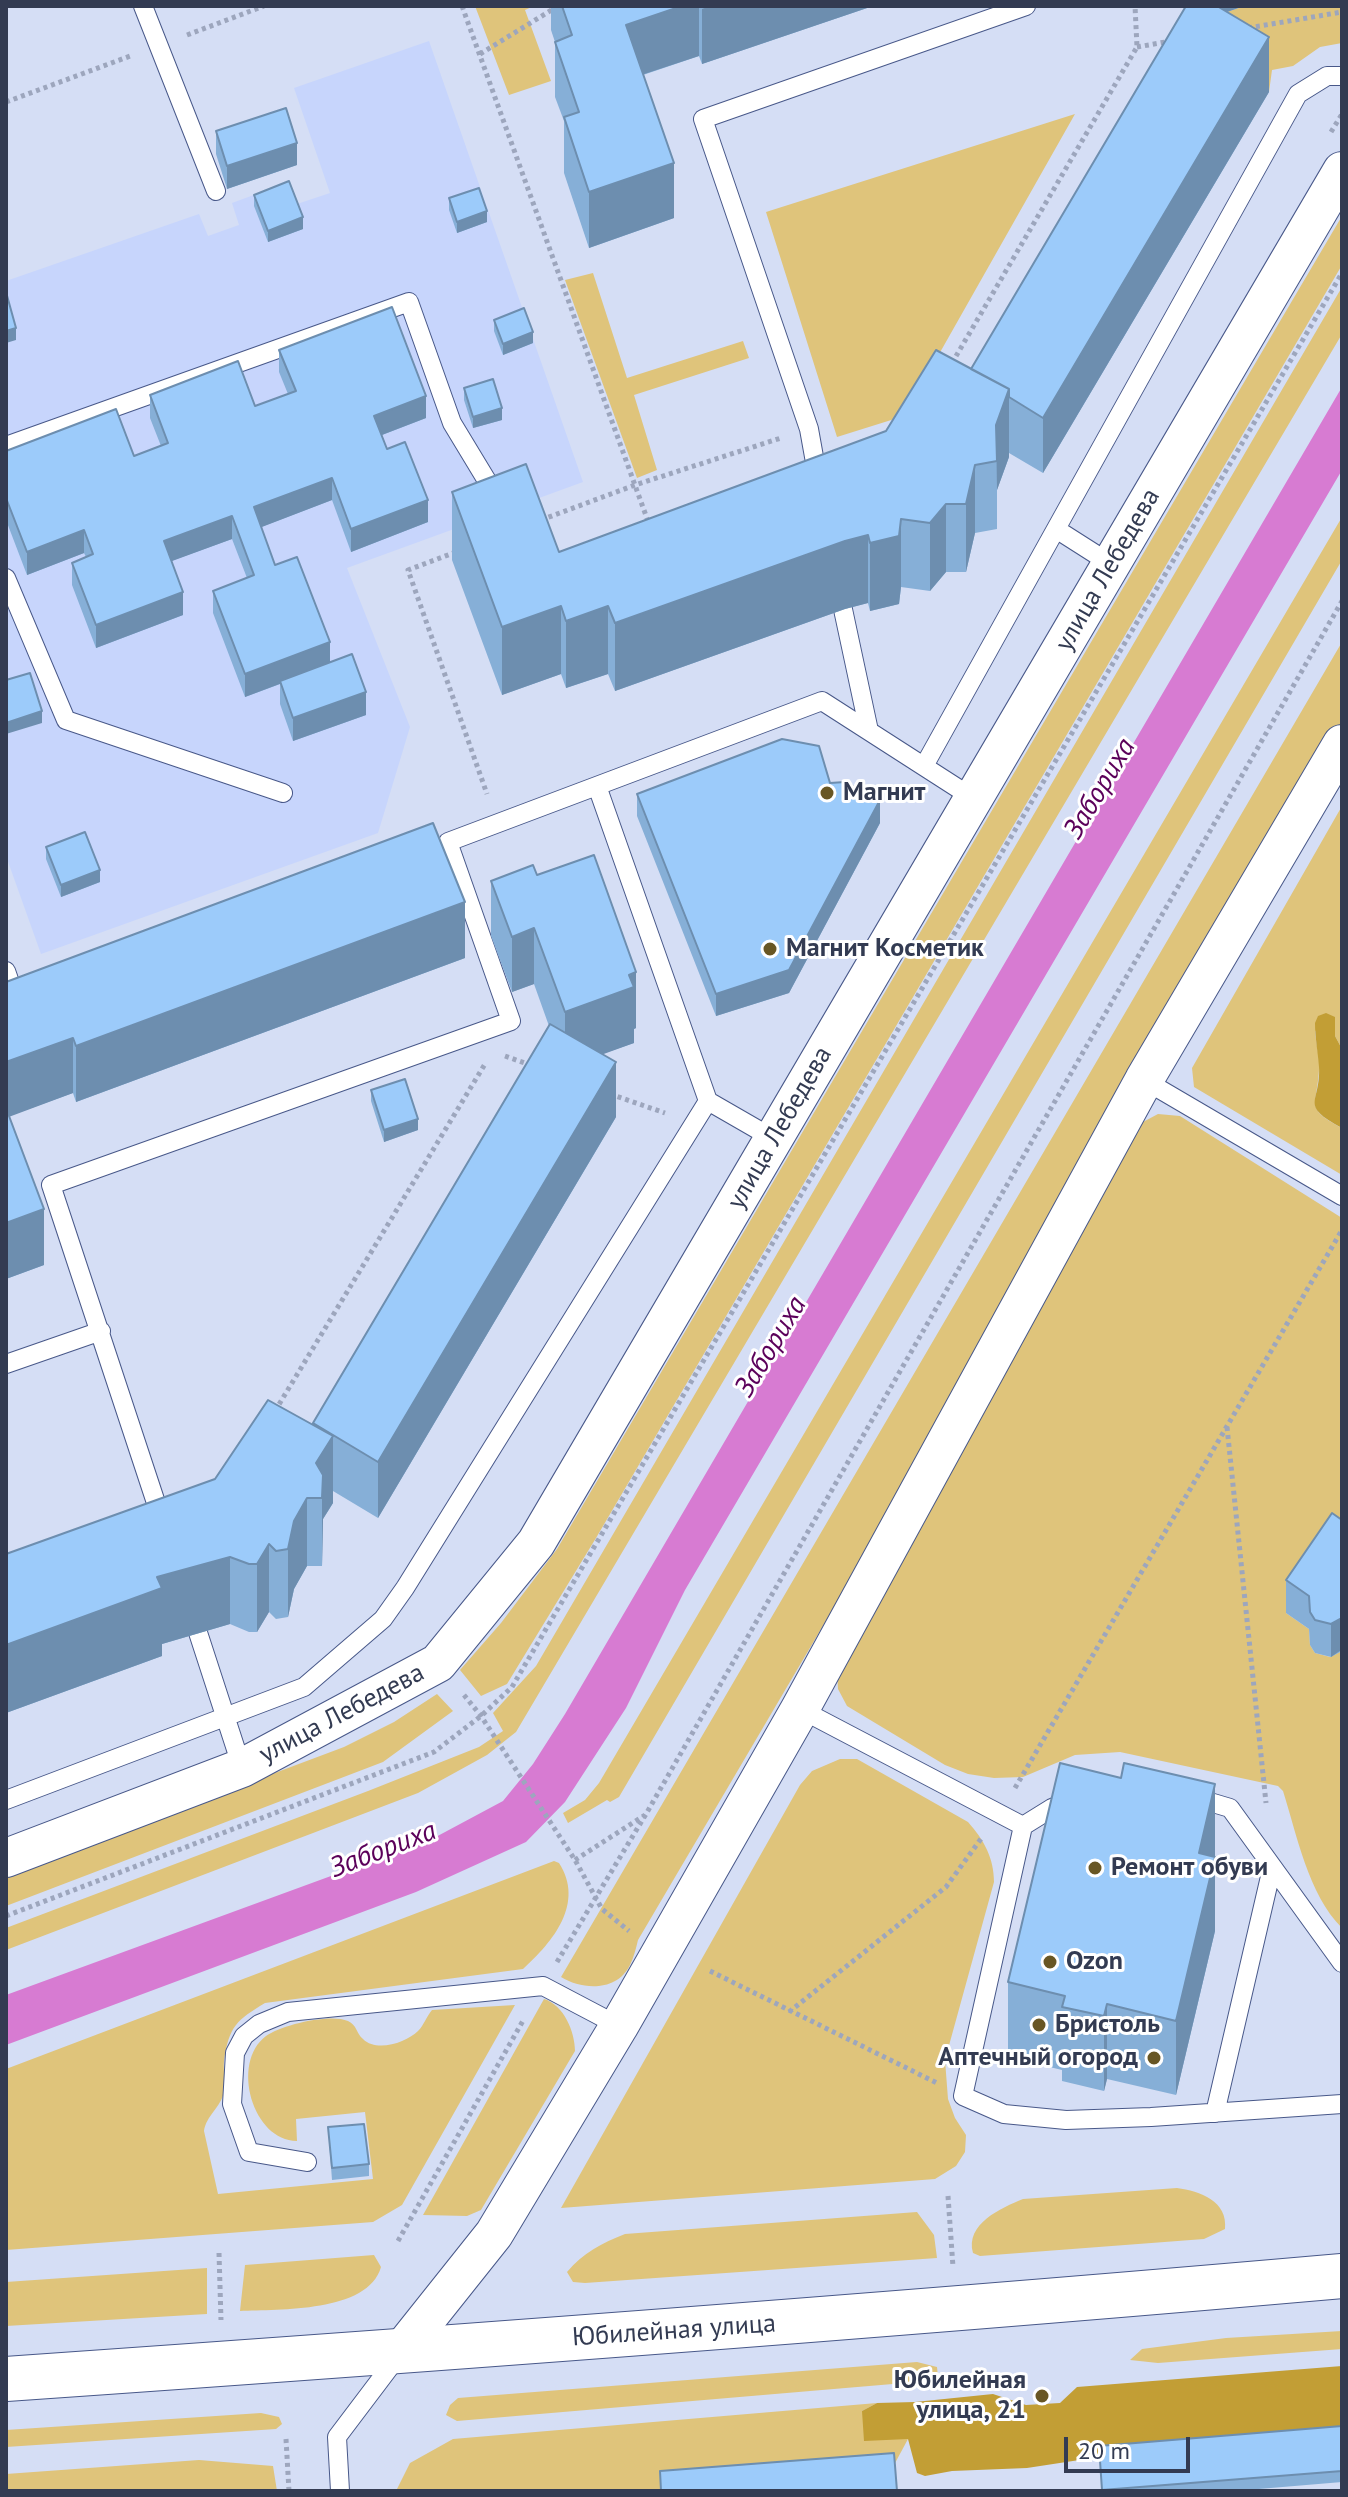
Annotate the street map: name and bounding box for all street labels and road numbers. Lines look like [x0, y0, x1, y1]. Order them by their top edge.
street label: улица Лебедева [1049, 483, 1167, 657]
street label: улица Лебедева [721, 1041, 839, 1215]
street label: улица Лебедева [254, 1657, 430, 1771]
street label: Юбилейная улица [571, 2308, 777, 2354]

